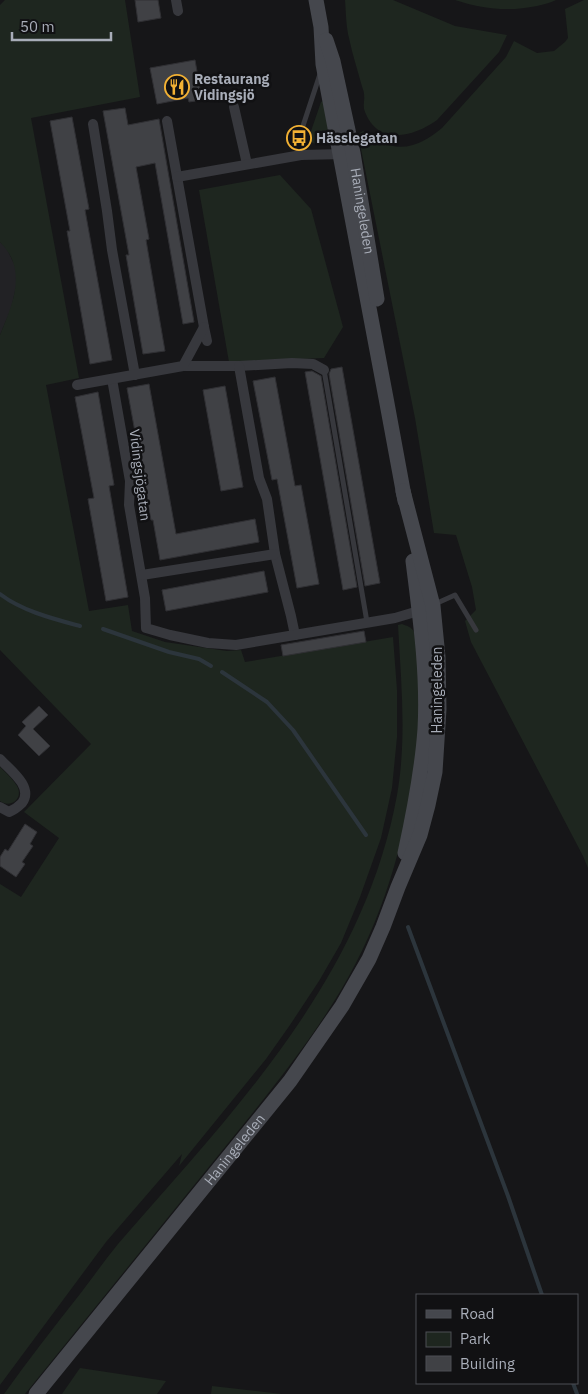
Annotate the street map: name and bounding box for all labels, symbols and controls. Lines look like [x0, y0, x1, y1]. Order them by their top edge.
scale bar [12, 10, 111, 42]
text: 50 m [20, 17, 55, 36]
place label: Restaurang Vidingsjö [194, 70, 269, 104]
restaurant icon: Restaurang Vidingsjö [164, 74, 190, 100]
bus stop icon: Hässlegatan [286, 125, 312, 151]
place label: Hässlegatan [316, 129, 397, 147]
street label: Haningeleden [347, 167, 378, 255]
street label: Vidingsjögatan [125, 428, 155, 522]
street label: Haningeleden [428, 646, 446, 734]
street label: Haningeleden [200, 1110, 269, 1189]
legend [416, 1294, 578, 1384]
text: Road [460, 1304, 495, 1323]
text: Park [460, 1329, 490, 1348]
text: Building [460, 1354, 515, 1373]

